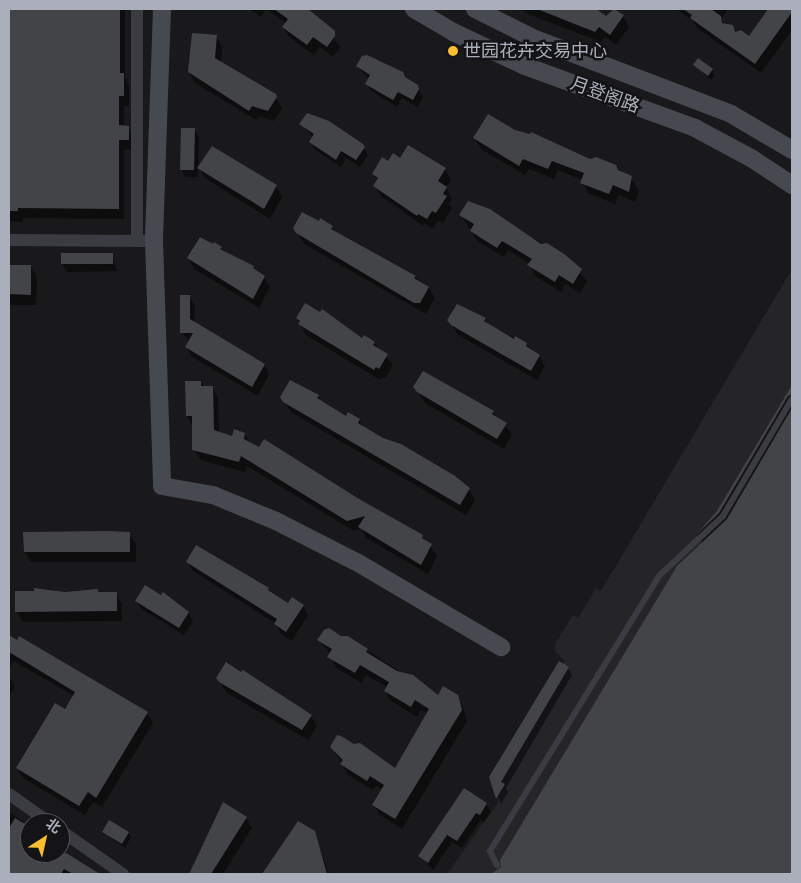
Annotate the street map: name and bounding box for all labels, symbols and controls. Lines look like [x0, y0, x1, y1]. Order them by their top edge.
place label: 世园花卉交易中心 [463, 40, 607, 62]
marker: 世园花卉交易中心 [447, 45, 459, 57]
street label: 月登阁路 [567, 73, 643, 117]
north arrow [20, 813, 70, 863]
text: 北 [43, 815, 64, 837]

